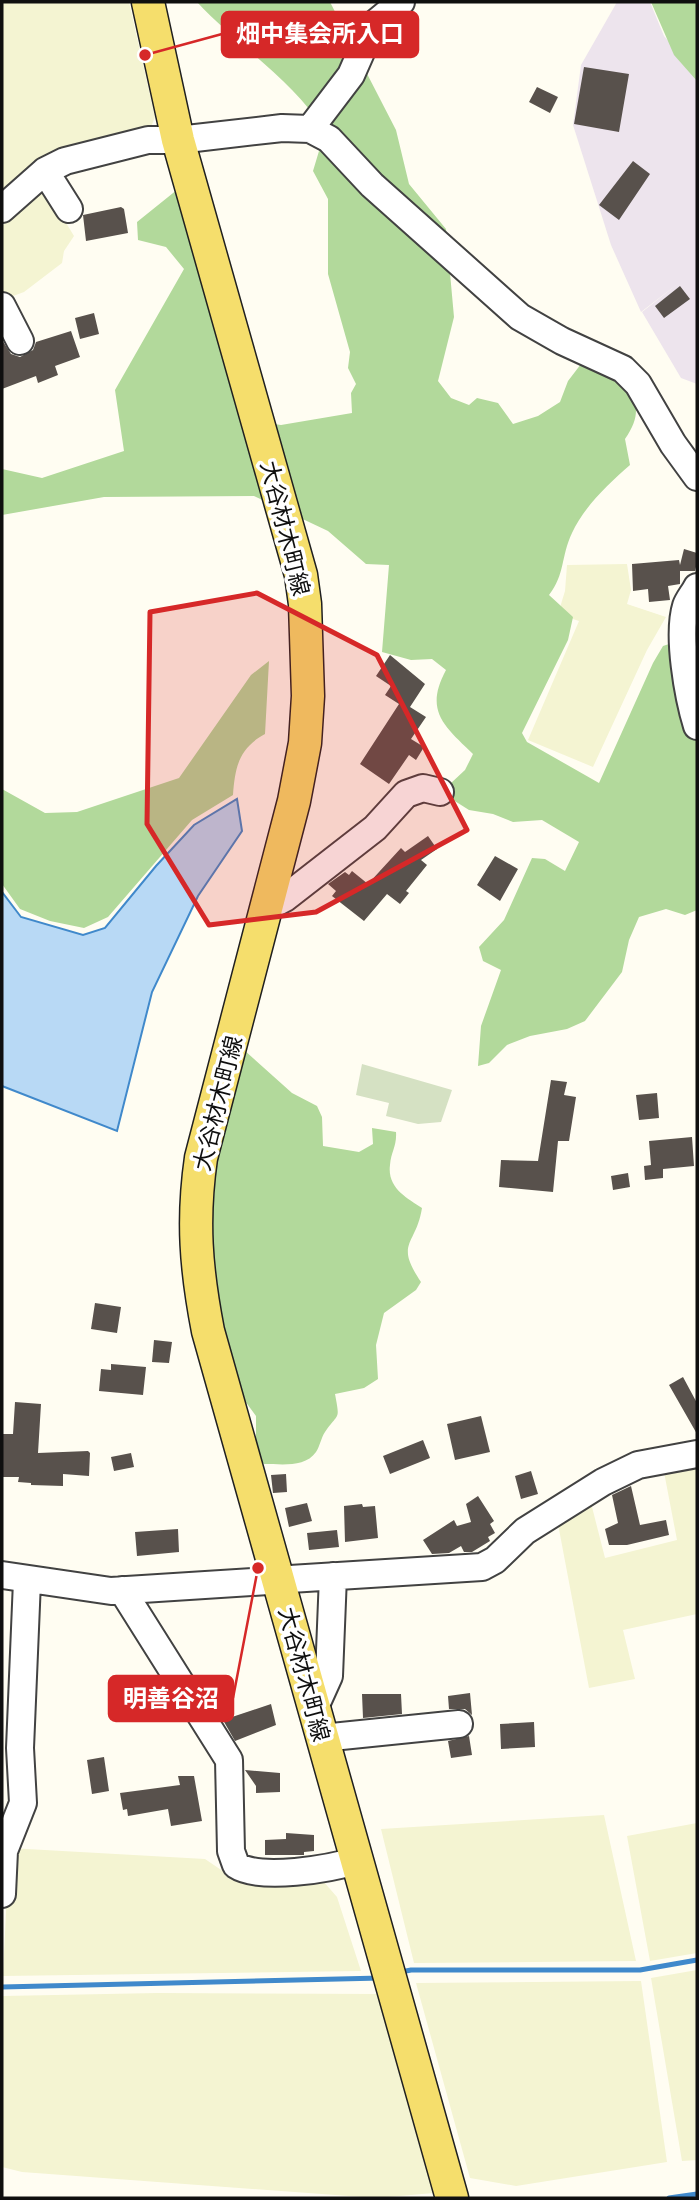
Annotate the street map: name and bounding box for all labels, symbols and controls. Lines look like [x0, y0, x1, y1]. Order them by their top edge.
callout: 畑中集会所入口 [222, 12, 418, 57]
text: 畑中集会所入口 [236, 17, 404, 49]
street label: 大谷材木町線 [255, 457, 317, 599]
street label: 大谷材木町線 [186, 1032, 248, 1174]
street label: 大谷材木町線 [273, 1603, 337, 1745]
callout: 明善谷沼 [109, 1676, 233, 1721]
text: 明善谷沼 [123, 1682, 219, 1714]

